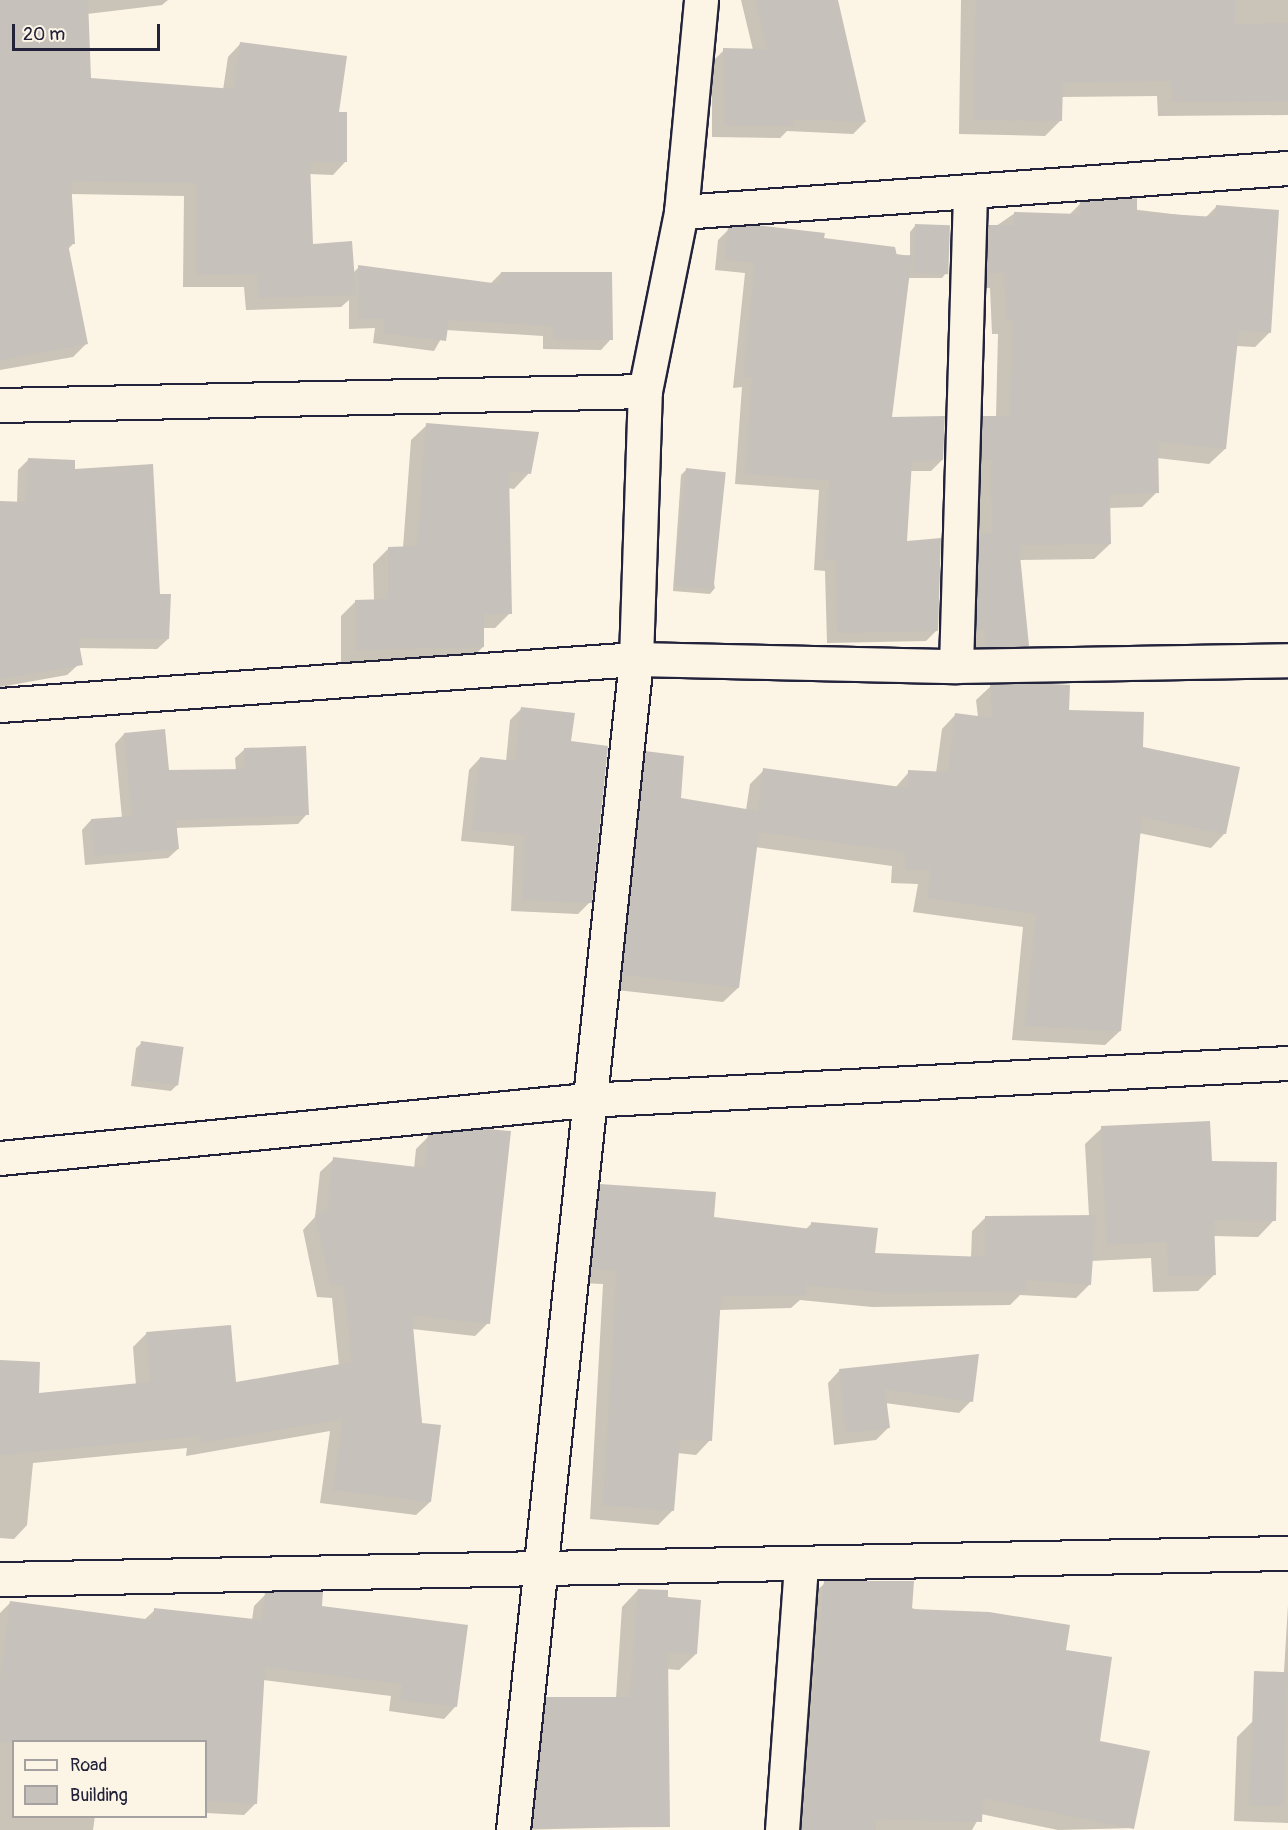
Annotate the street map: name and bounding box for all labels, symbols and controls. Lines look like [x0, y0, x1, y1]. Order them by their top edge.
scale bar [15, 12, 164, 50]
text: 20 m [23, 23, 65, 46]
legend [12, 1740, 207, 1818]
text: Road [70, 1754, 107, 1777]
text: Building [70, 1784, 128, 1807]

